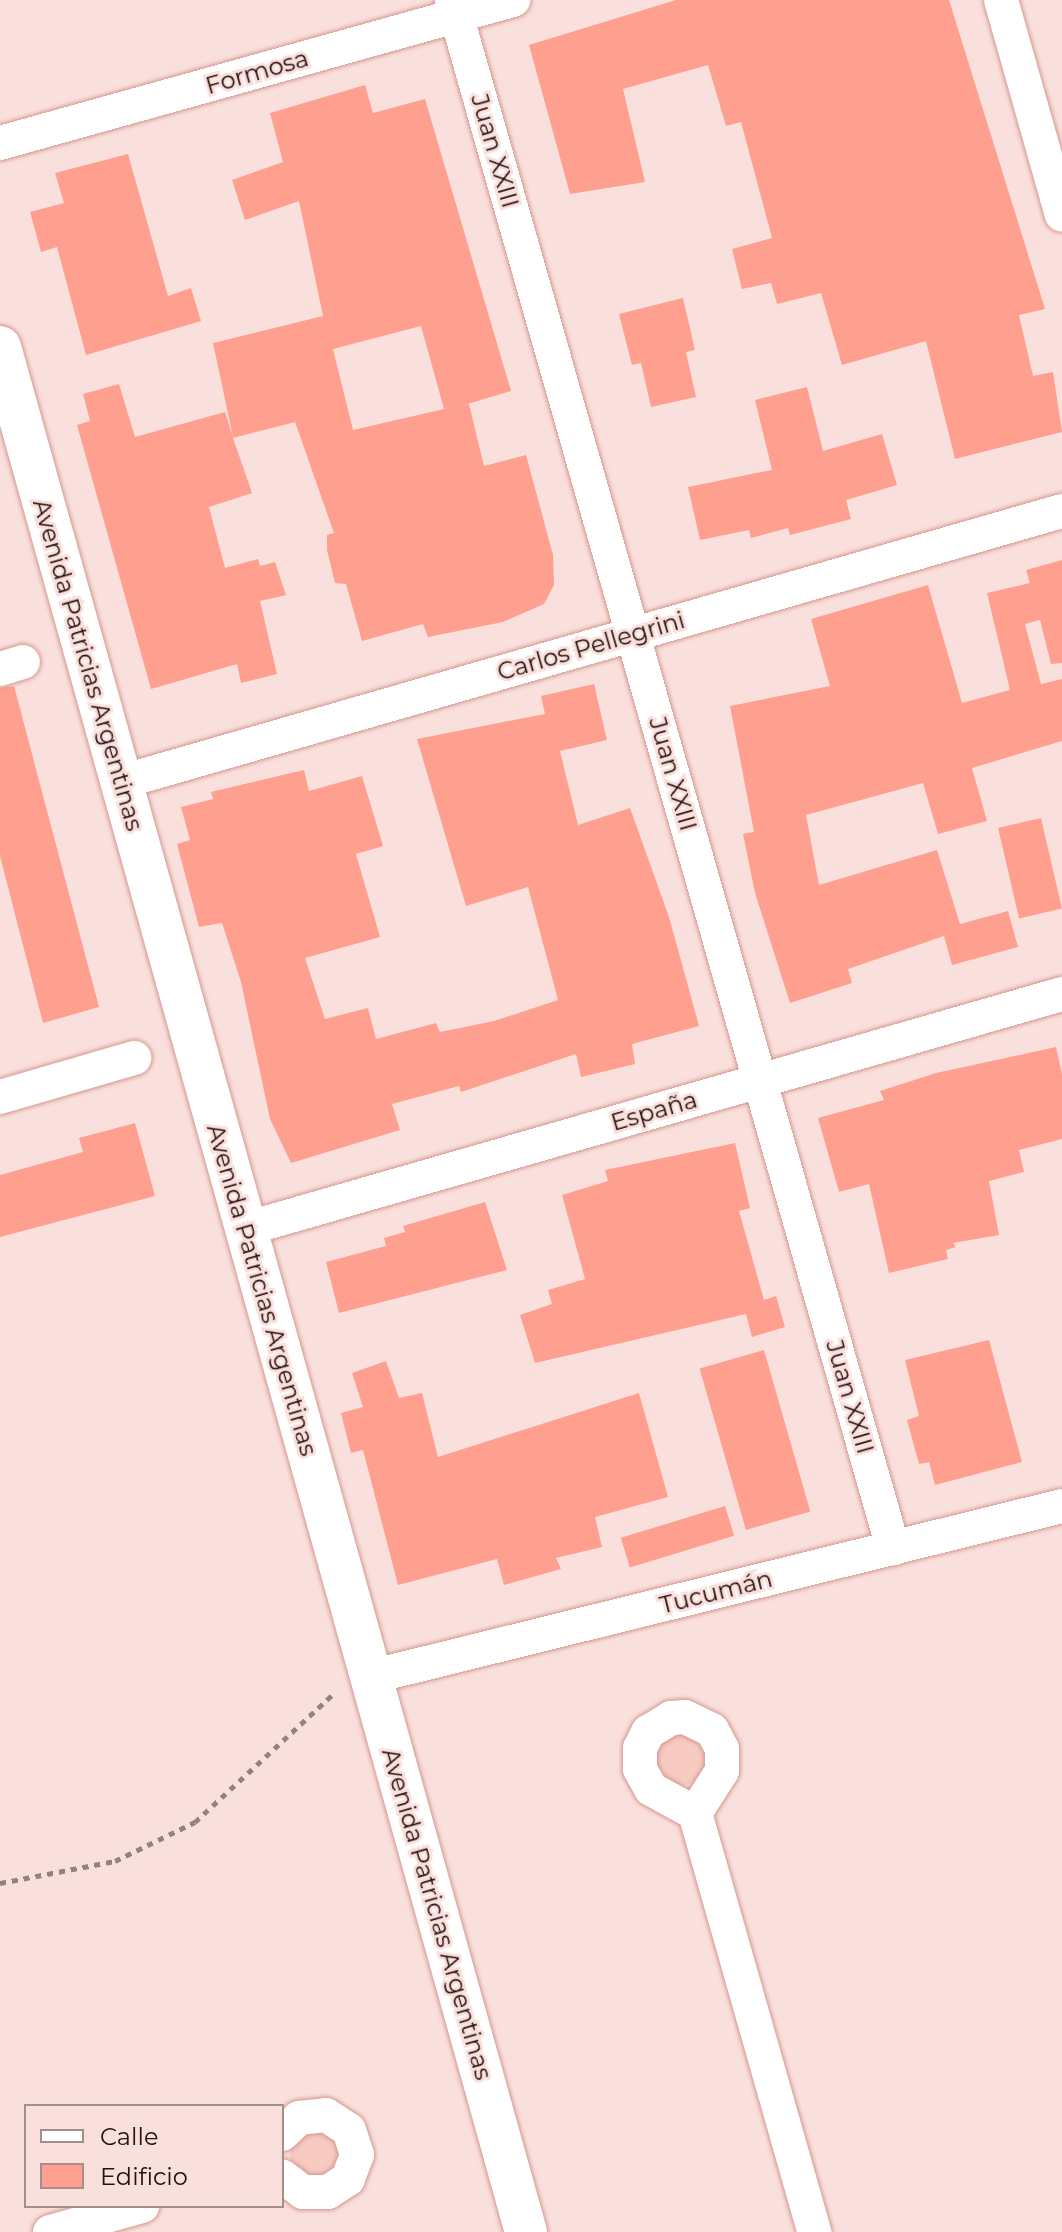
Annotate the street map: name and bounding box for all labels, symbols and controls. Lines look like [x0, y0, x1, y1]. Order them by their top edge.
street label: Formosa [202, 44, 312, 100]
street label: Juan XXIII [465, 91, 525, 211]
street label: Avenida Patricias Argentinas [27, 496, 149, 834]
street label: Carlos Pellegrini [494, 605, 688, 687]
street label: Juan XXIII [643, 714, 703, 834]
street label: España [608, 1085, 700, 1137]
street label: Avenida Patricias Argentinas [201, 1121, 323, 1459]
street label: Juan XXIII [820, 1337, 880, 1457]
street label: Tucumán [657, 1564, 775, 1620]
street label: Avenida Patricias Argentinas [376, 1745, 498, 2083]
legend [24, 2104, 284, 2208]
text: Calle [100, 2122, 158, 2151]
text: Edificio [100, 2162, 188, 2191]

